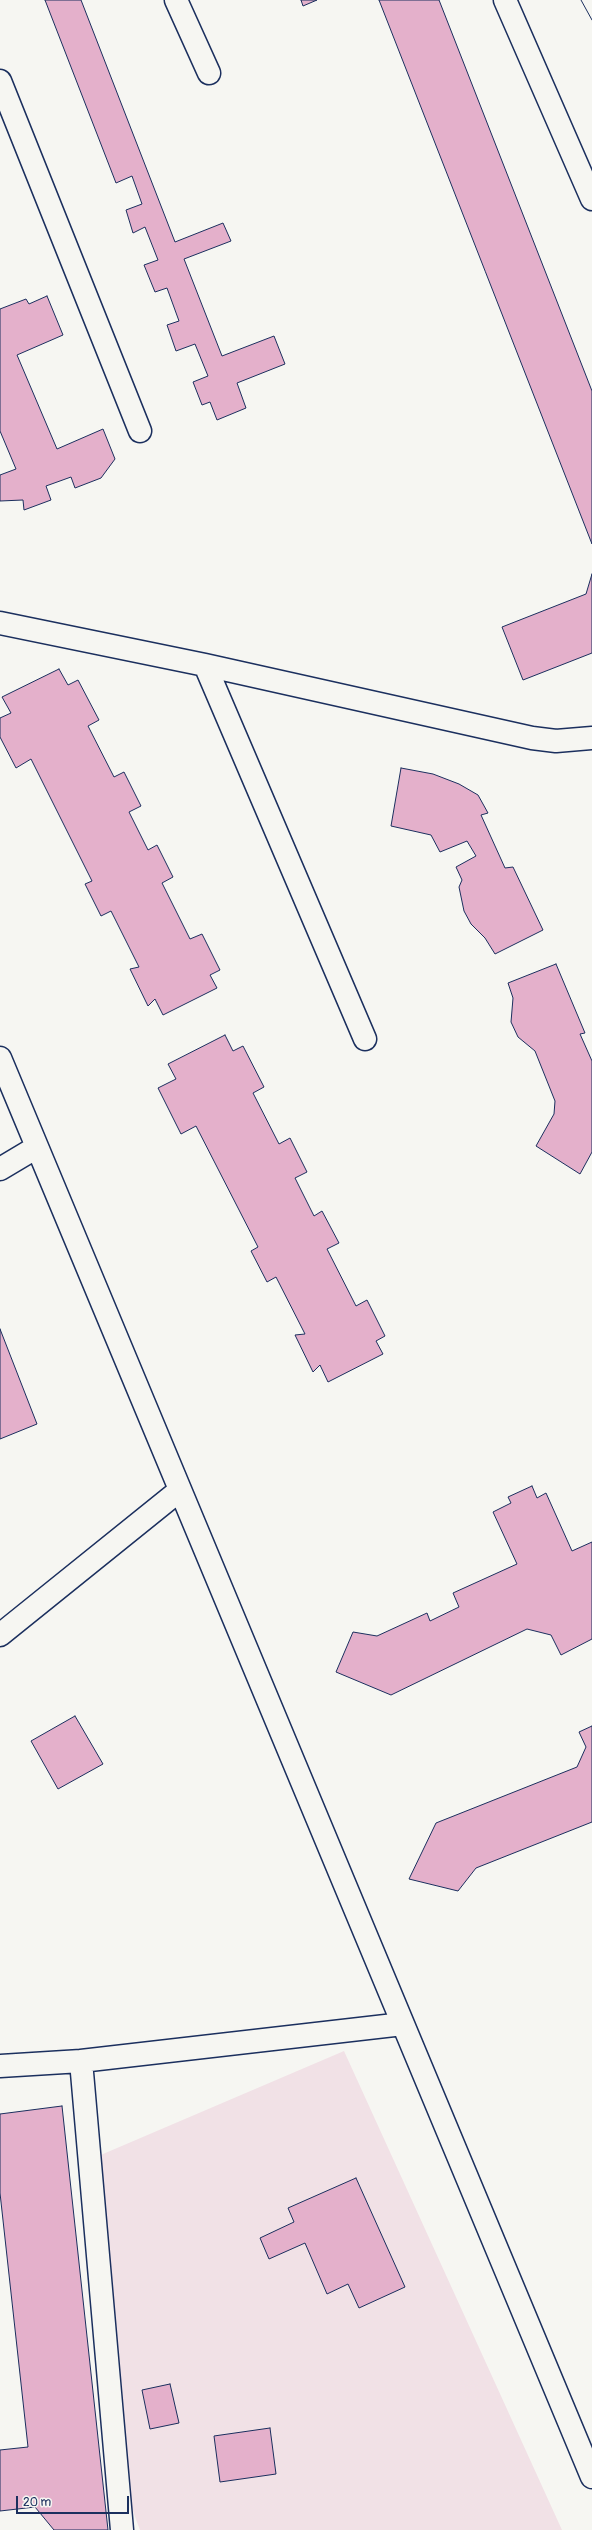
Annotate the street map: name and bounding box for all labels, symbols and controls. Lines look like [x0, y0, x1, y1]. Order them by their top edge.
scale bar [18, 2488, 131, 2514]
text: 20 m [23, 2495, 51, 2510]

